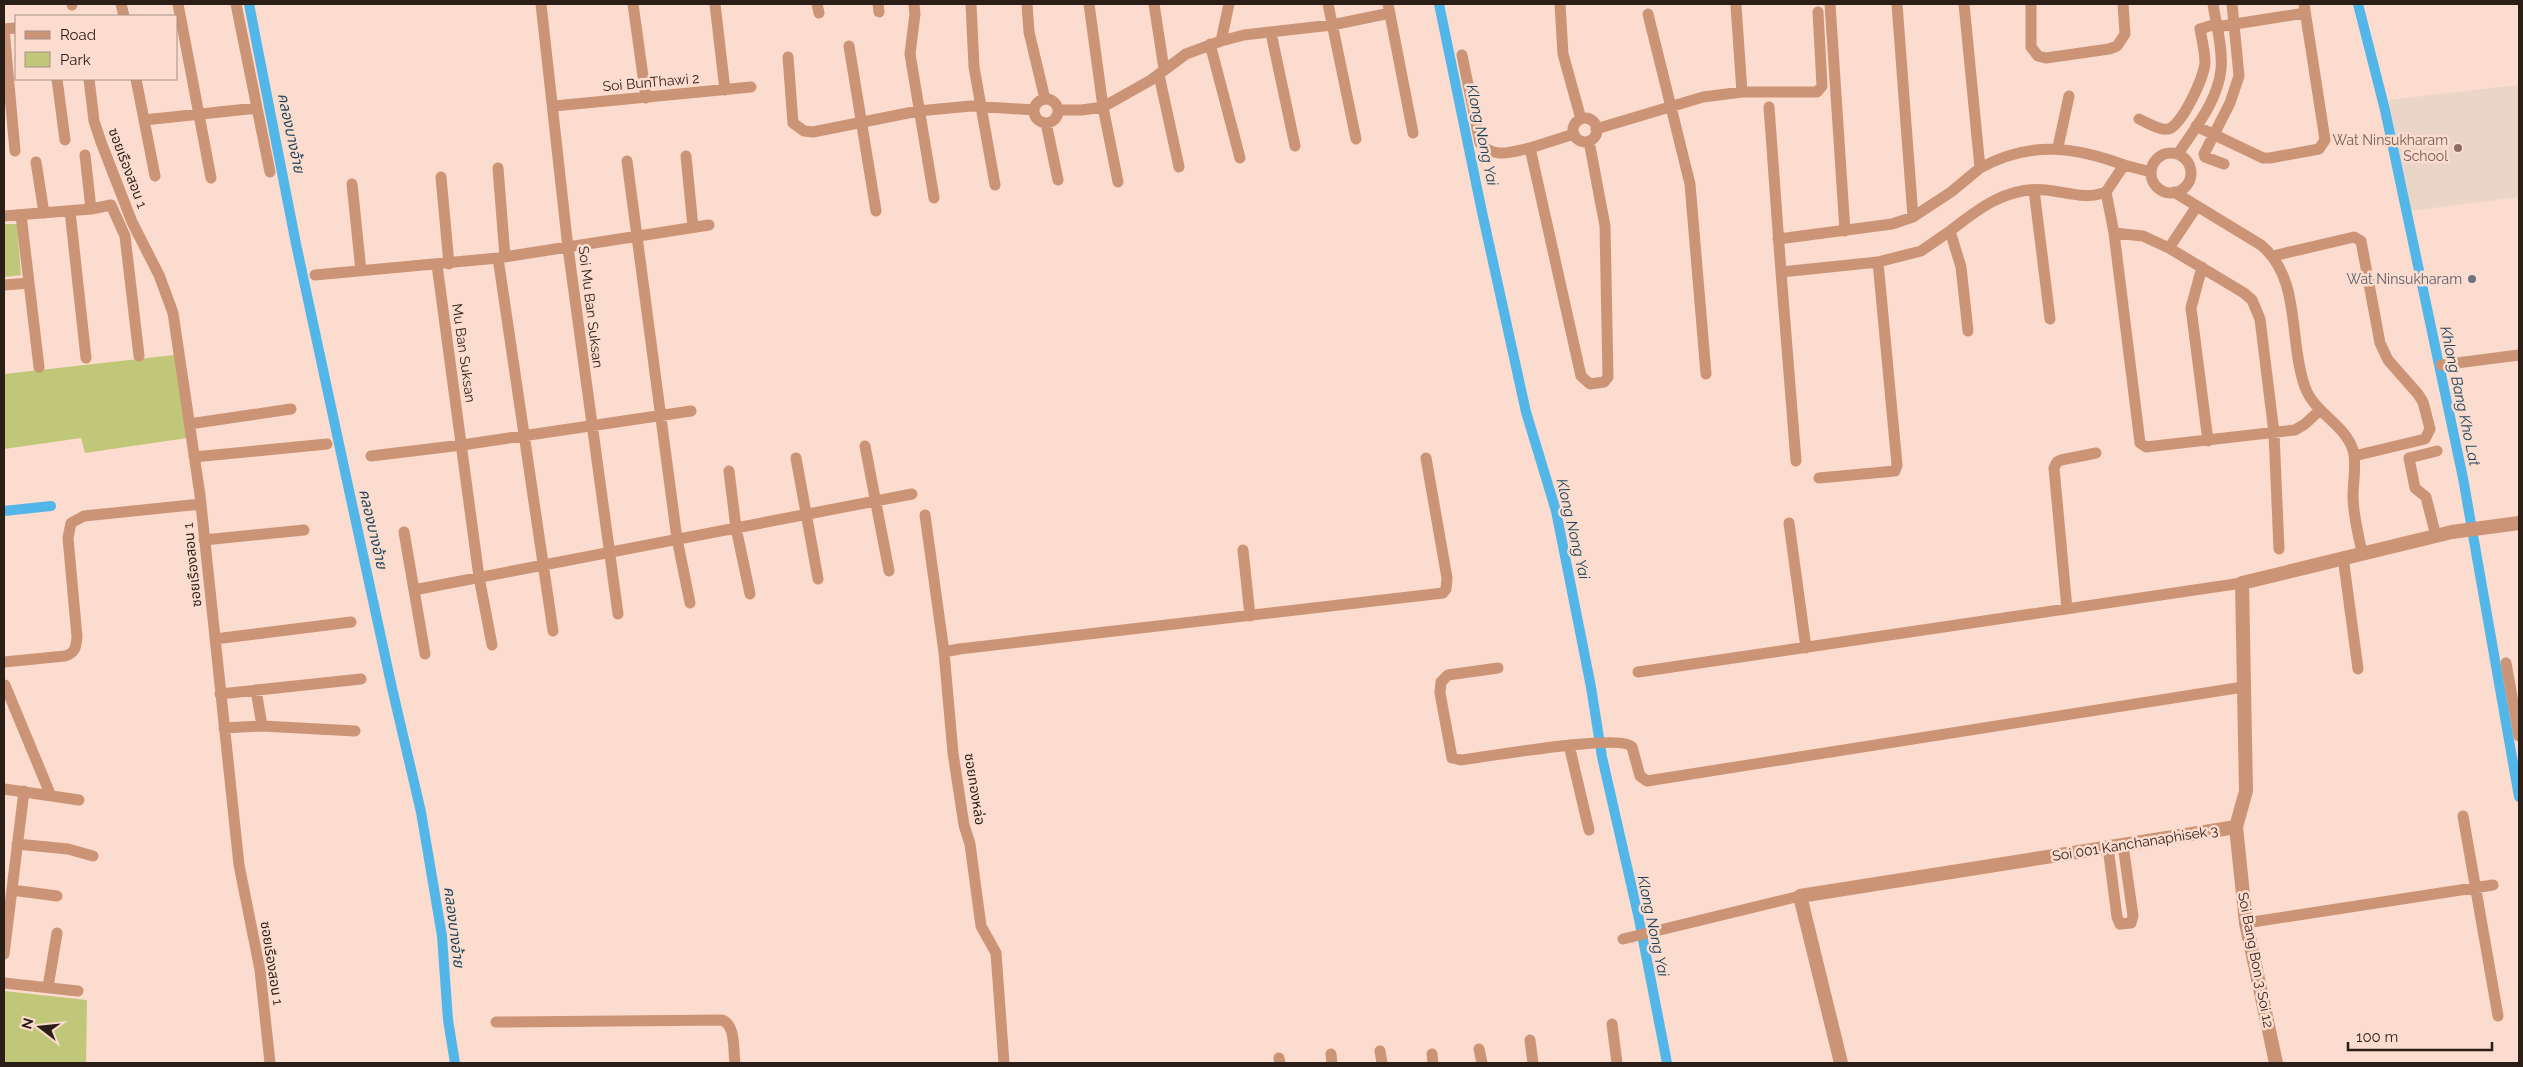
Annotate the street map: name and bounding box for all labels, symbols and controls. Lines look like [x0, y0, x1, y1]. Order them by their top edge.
legend [15, 15, 178, 80]
text: Road [60, 26, 96, 44]
text: Park [60, 51, 91, 69]
street label: Soi BunThawi 2 [602, 70, 700, 94]
water label: Klong Nong Yai [1463, 83, 1502, 188]
water label: คลองบางอ้าย [274, 91, 308, 176]
street label: ซอยเรืองสอน 1 [105, 126, 151, 210]
place label: Wat Ninsukharam School [2333, 132, 2448, 164]
marker: Wat Ninsukharam School [2452, 142, 2464, 154]
street label: Soi Mu Ban Suksan [576, 245, 606, 369]
place label: Wat Ninsukharam [2347, 271, 2462, 287]
marker: Wat Ninsukharam [2466, 273, 2478, 285]
street label: Mu Ban Suksan [449, 303, 479, 403]
water label: Khlong Bang Kho Lat [2436, 324, 2484, 468]
water label: Klong Nong Yai [1553, 477, 1594, 582]
water label: คลองบางอ้าย [355, 487, 391, 572]
street label: ซอยเรืองสอน 1 [180, 522, 204, 608]
street label: ซอยทองหล่อ [961, 752, 989, 826]
street label: Soi 001 Kanchanaphisek 3 [2051, 822, 2219, 864]
water label: Klong Nong Yai [1634, 874, 1673, 979]
water label: คลองบางอ้าย [440, 886, 468, 969]
street label: Soi Bang Bon 3 Soi 12 [2235, 891, 2277, 1029]
street label: ซอยเรืองสอน 1 [257, 920, 287, 1006]
north arrow [15, 1002, 65, 1052]
text: N [18, 1016, 37, 1031]
scale bar [2348, 1020, 2492, 1052]
text: 100 m [2356, 1028, 2398, 1046]

